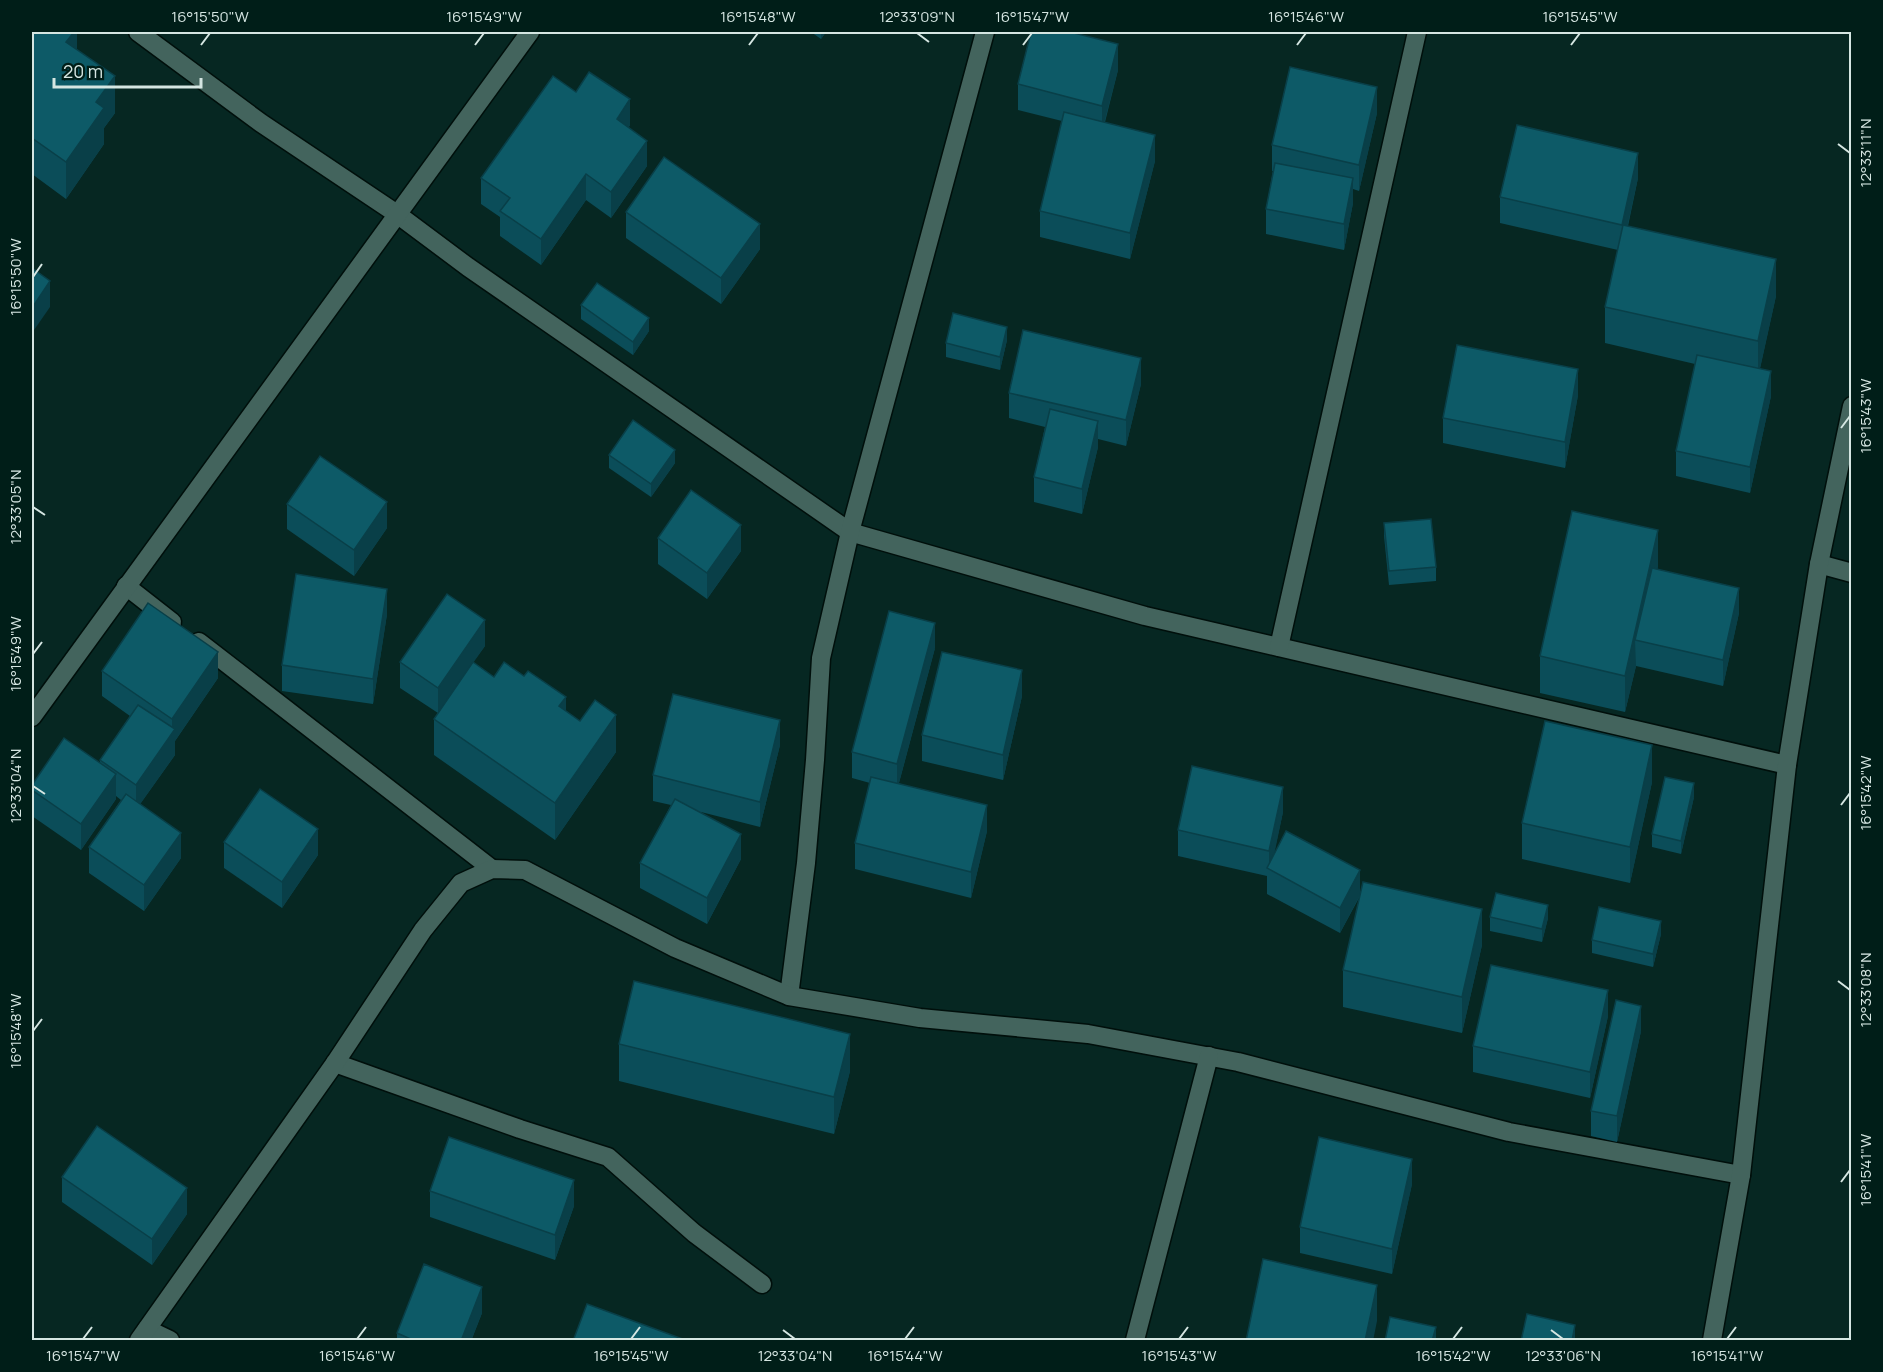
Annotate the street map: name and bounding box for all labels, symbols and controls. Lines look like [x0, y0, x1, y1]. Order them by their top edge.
text: 16°15'50"W [171, 6, 249, 27]
text: 16°15'49"W [446, 6, 522, 27]
text: 16°15'48"W [720, 6, 796, 27]
text: 12°33'09"N [879, 6, 955, 27]
text: 16°15'47"W [995, 6, 1069, 27]
text: 16°15'46"W [1268, 6, 1344, 27]
text: 16°15'45"W [1542, 6, 1618, 27]
scale bar [54, 51, 201, 89]
text: 20 m [63, 59, 103, 83]
text: 12°33'11"N [1855, 119, 1876, 187]
text: 16°15'50"W [5, 238, 26, 316]
text: 16°15'43"W [1855, 379, 1876, 453]
text: 12°33'05"N [5, 470, 26, 544]
text: 16°15'49"W [5, 616, 26, 692]
text: 12°33'04"N [5, 749, 26, 823]
text: 16°15'42"W [1855, 755, 1876, 831]
text: 12°33'08"N [1855, 953, 1876, 1027]
text: 16°15'48"W [5, 993, 26, 1069]
text: 16°15'41"W [1855, 1134, 1876, 1206]
text: 16°15'47"W [46, 1345, 120, 1366]
text: 16°15'46"W [319, 1345, 395, 1366]
text: 16°15'45"W [593, 1345, 669, 1366]
text: 12°33'04"N [758, 1345, 832, 1366]
text: 16°15'44"W [867, 1345, 943, 1366]
text: 16°15'43"W [1142, 1345, 1216, 1366]
text: 16°15'42"W [1415, 1345, 1491, 1366]
text: 12°33'06"N [1525, 1345, 1601, 1366]
text: 16°15'41"W [1691, 1345, 1763, 1366]

